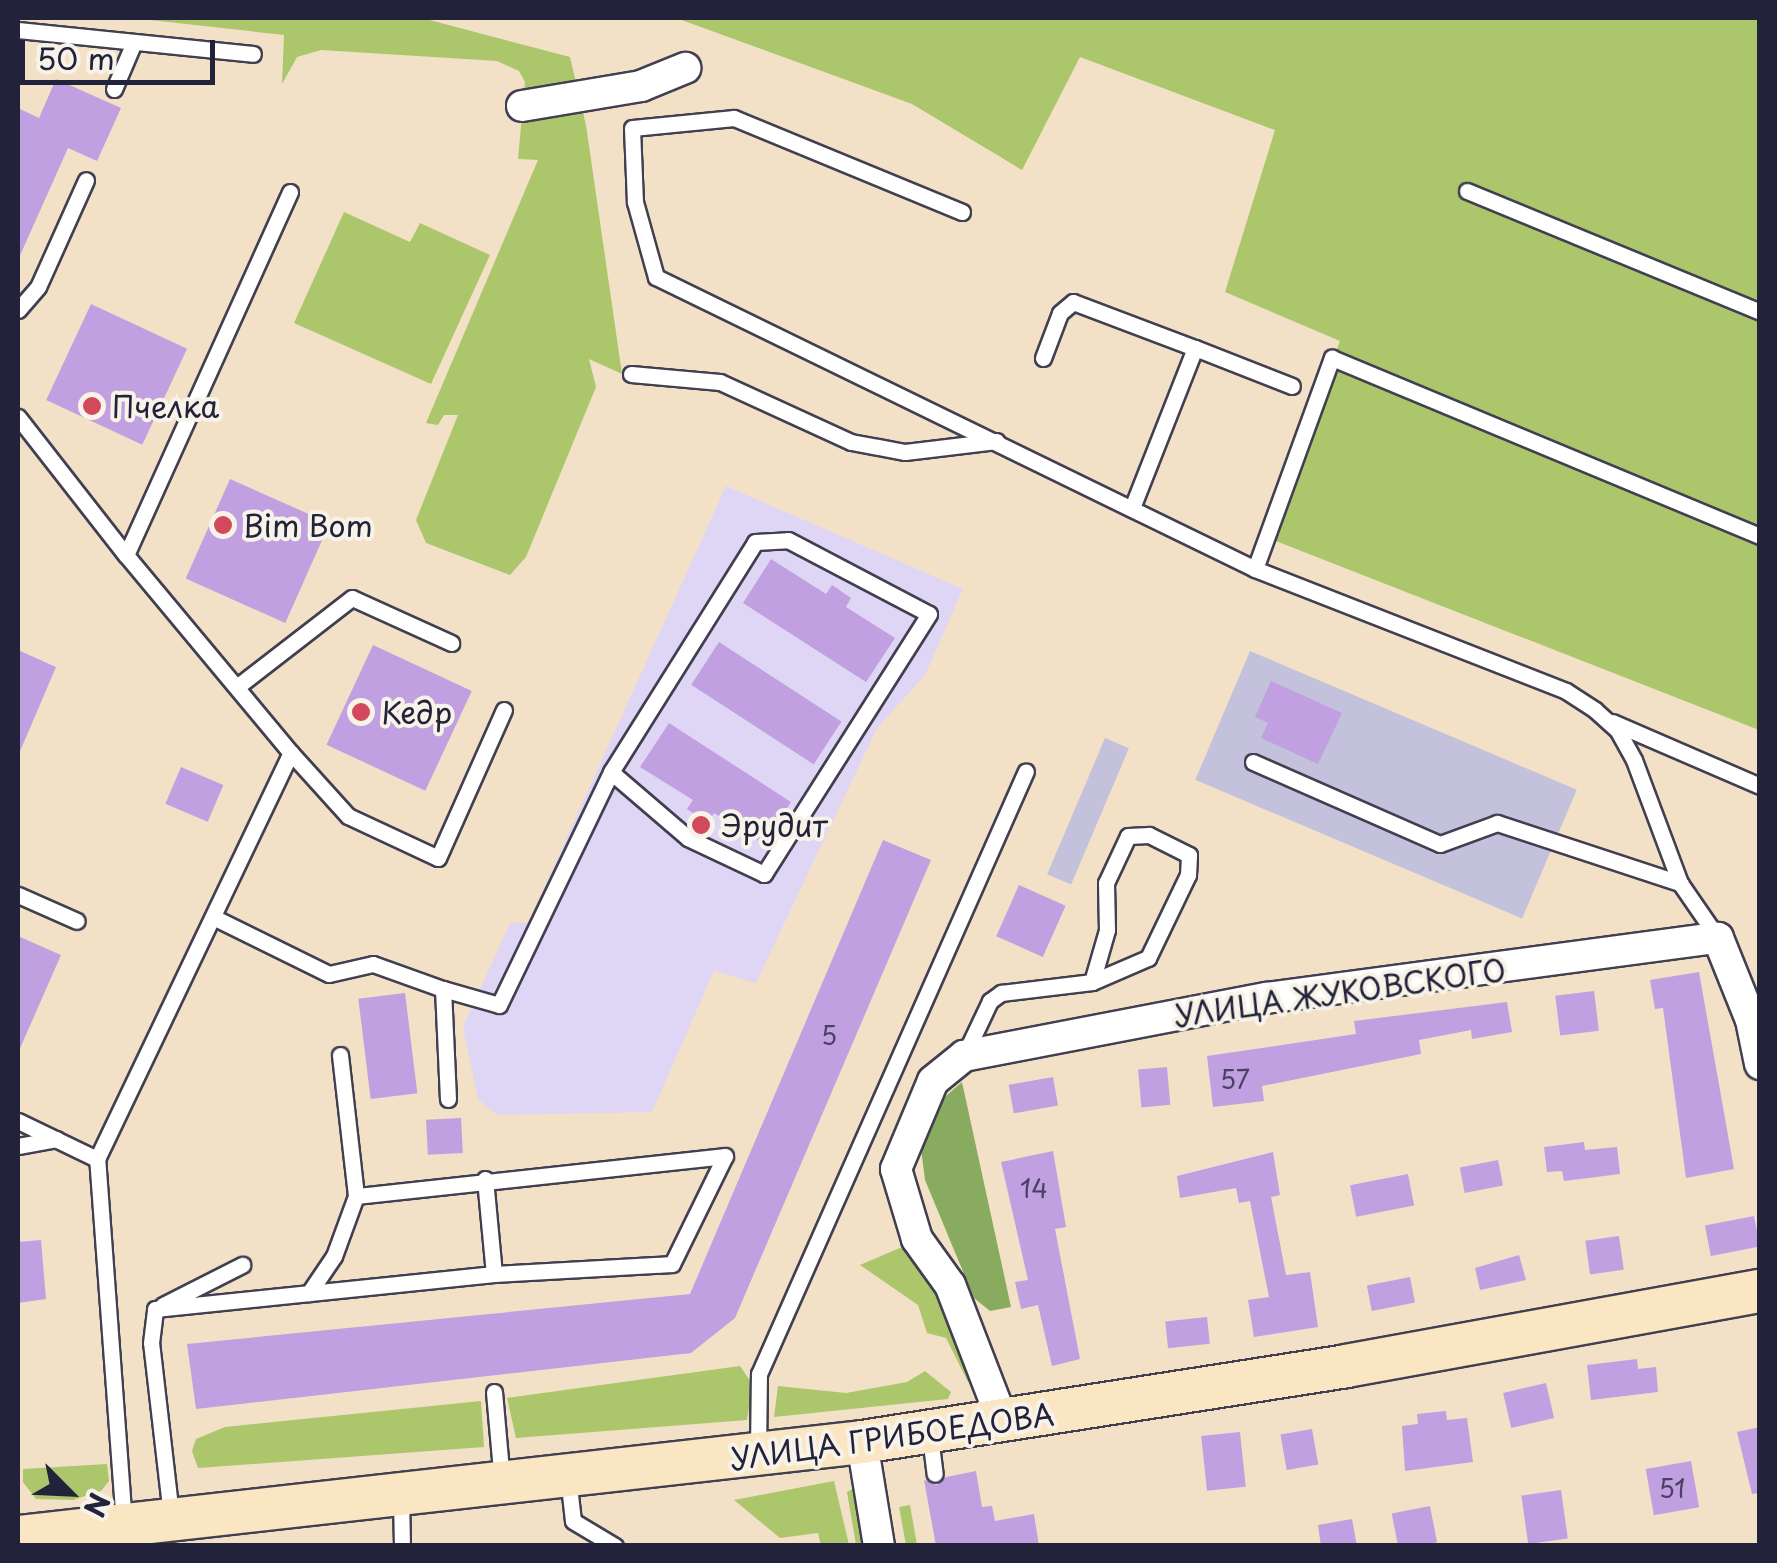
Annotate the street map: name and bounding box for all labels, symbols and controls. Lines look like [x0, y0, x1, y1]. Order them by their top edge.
scale bar [25, 20, 220, 82]
text: 50 m [37, 35, 115, 80]
place label: Пчелка [112, 388, 219, 424]
marker: Пчелка [81, 395, 103, 417]
place label: Bim Bom [243, 507, 372, 543]
marker: Bim Bom [212, 514, 234, 536]
place label: Кедр [381, 694, 452, 730]
marker: Кедр [350, 701, 372, 723]
place label: Эрудит [721, 807, 827, 843]
marker: Эрудит [690, 814, 712, 836]
street label: УЛИЦА ЖУКОВСКОГО [1170, 951, 1510, 1033]
house number: 5 [821, 1020, 837, 1050]
house number: 57 [1220, 1064, 1250, 1094]
house number: 14 [1020, 1173, 1048, 1203]
street label: УЛИЦА ГРИБОЕДОВА [727, 1395, 1057, 1477]
north arrow [20, 1443, 120, 1543]
house number: 51 [1659, 1473, 1685, 1503]
text: N [74, 1487, 122, 1524]

